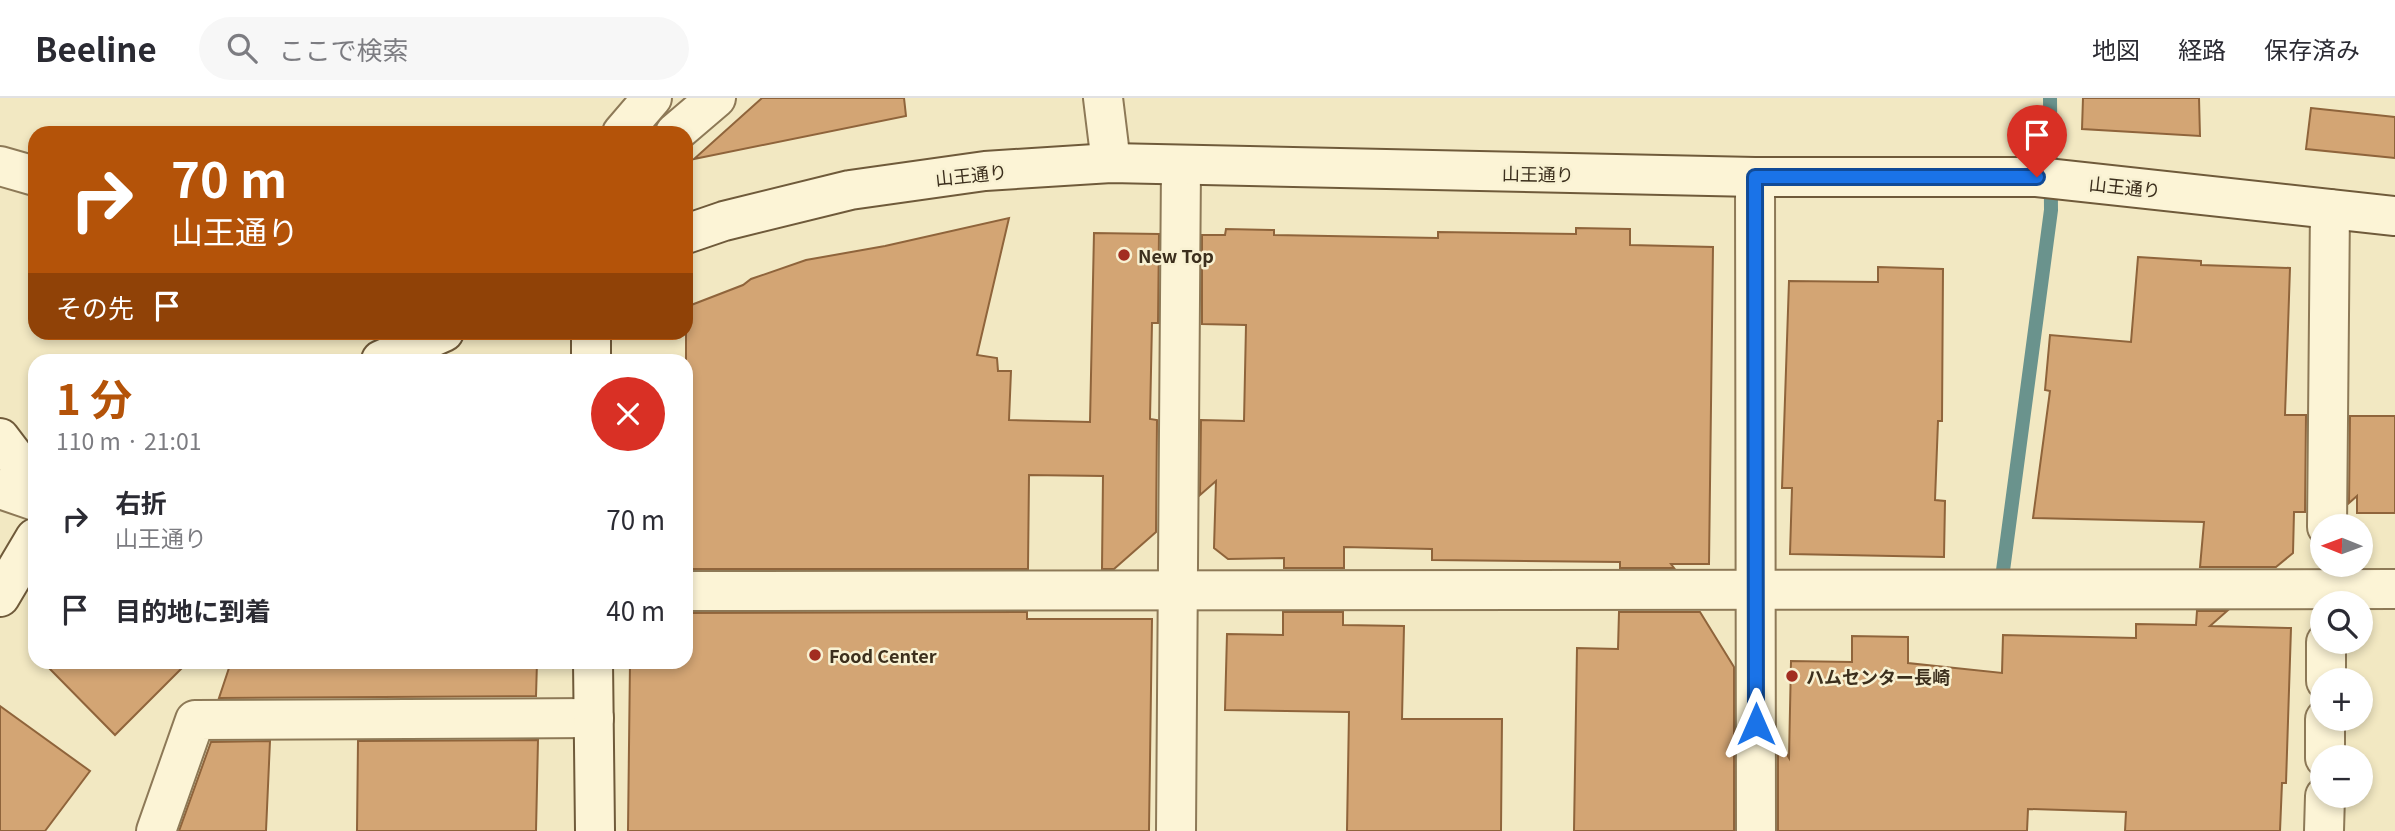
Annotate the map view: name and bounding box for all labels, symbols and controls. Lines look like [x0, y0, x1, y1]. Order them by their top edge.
search box [199, 17, 689, 80]
text: Beeline [35, 24, 157, 72]
icon: search [223, 29, 261, 67]
text: ここで検索 [279, 30, 409, 67]
text: 地図 [2092, 31, 2140, 66]
text: 経路 [2178, 31, 2226, 66]
text: 保存済み [2264, 31, 2360, 66]
pin [2007, 105, 2067, 177]
icon: arrive [2018, 116, 2056, 154]
text: 70 m [171, 141, 287, 212]
icon: right [56, 154, 147, 245]
street label: 山王通り [934, 157, 1008, 191]
street label: 山王通り [1502, 159, 1574, 187]
street label: 山王通り [2088, 169, 2162, 203]
text: 山王通り [171, 207, 299, 253]
place label: New Top [1138, 242, 1214, 268]
marker: New Top [1116, 247, 1132, 263]
icon: arrive [148, 287, 186, 325]
text: その先 [56, 288, 134, 325]
text: 1 分 [56, 366, 132, 427]
button: close [591, 377, 665, 451]
text: 110 m · 21:01 [56, 423, 201, 457]
text: 右折 [115, 483, 167, 520]
icon: right [56, 500, 94, 538]
text: 70 m [606, 500, 665, 537]
north arrow [2310, 514, 2373, 578]
map controls [2310, 514, 2373, 808]
text: 山王通り [115, 520, 207, 554]
icon: arrive [56, 591, 94, 629]
text: 目的地に到着 [115, 591, 271, 628]
text: 40 m [606, 591, 665, 628]
button: search [2310, 591, 2373, 654]
place label: Food Center [829, 642, 937, 668]
marker: Food Center [807, 647, 823, 663]
place label: ハムセンター長崎 [1806, 663, 1950, 689]
marker: ハムセンター長崎 [1784, 668, 1800, 684]
button: + [2310, 668, 2373, 731]
position arrow [1719, 687, 1793, 761]
button: − [2310, 745, 2373, 808]

